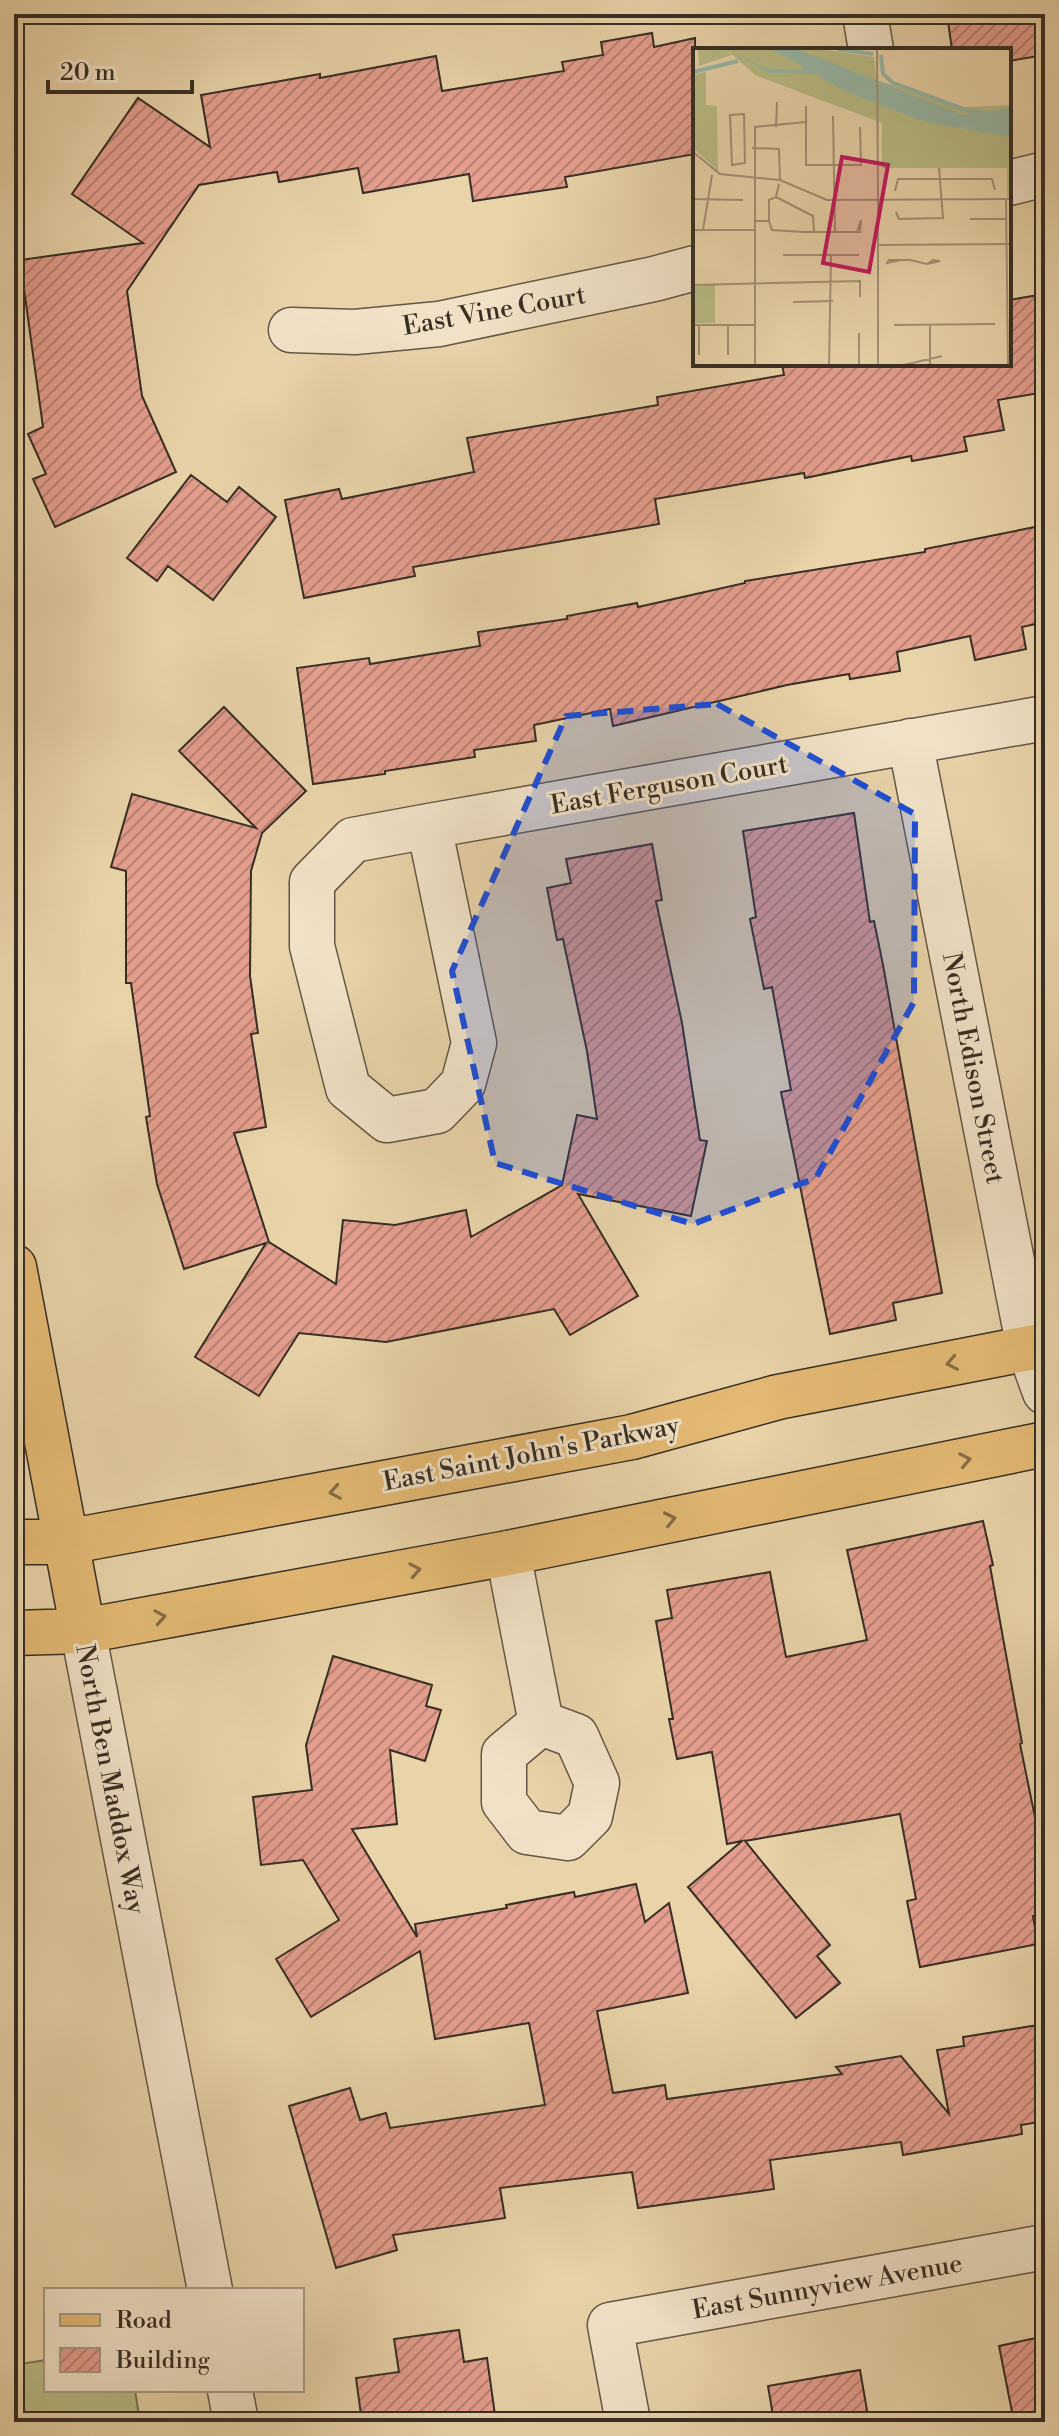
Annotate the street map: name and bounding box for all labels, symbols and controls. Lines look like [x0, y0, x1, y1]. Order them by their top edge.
scale bar [48, 44, 192, 94]
inset map [693, 48, 1011, 366]
text: 20 m [60, 58, 116, 88]
street label: East Vine Court [400, 279, 588, 343]
street label: East Ferguson Court [548, 748, 790, 822]
street label: North Edison Street [935, 950, 1011, 1186]
one-way arrow [946, 1354, 959, 1371]
street label: East Saint John's Parkway [380, 1409, 682, 1498]
one-way arrow [958, 1452, 972, 1469]
one-way arrow [328, 1483, 342, 1500]
one-way arrow [664, 1512, 677, 1529]
one-way arrow [409, 1563, 422, 1580]
one-way arrow [153, 1610, 166, 1627]
street label: North Ben Maddox Way [68, 1642, 152, 1917]
street label: East Sunnyview Avenue [689, 2247, 965, 2327]
legend [44, 2288, 304, 2392]
text: Road [116, 2306, 172, 2336]
text: Building [115, 2346, 210, 2376]

